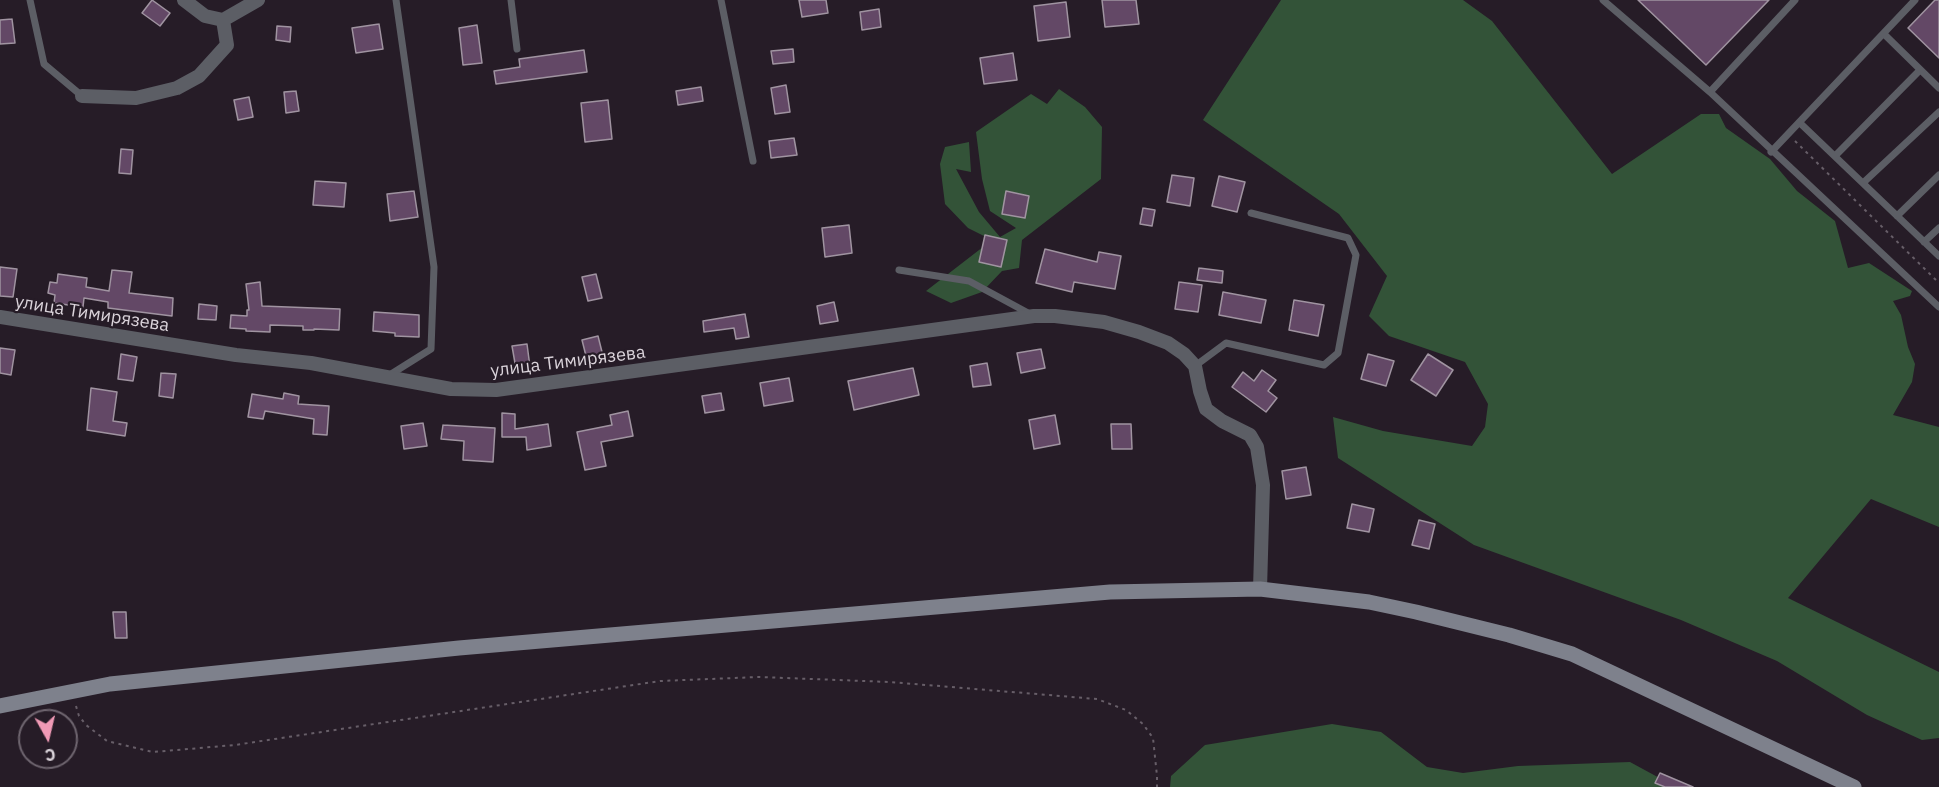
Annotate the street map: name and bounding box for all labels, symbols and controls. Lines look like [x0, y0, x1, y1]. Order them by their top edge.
street label: улица Тимирязева [13, 291, 171, 337]
street label: улица Тимирязева [489, 342, 647, 382]
north arrow [18, 709, 78, 769]
text: С [44, 744, 57, 765]

